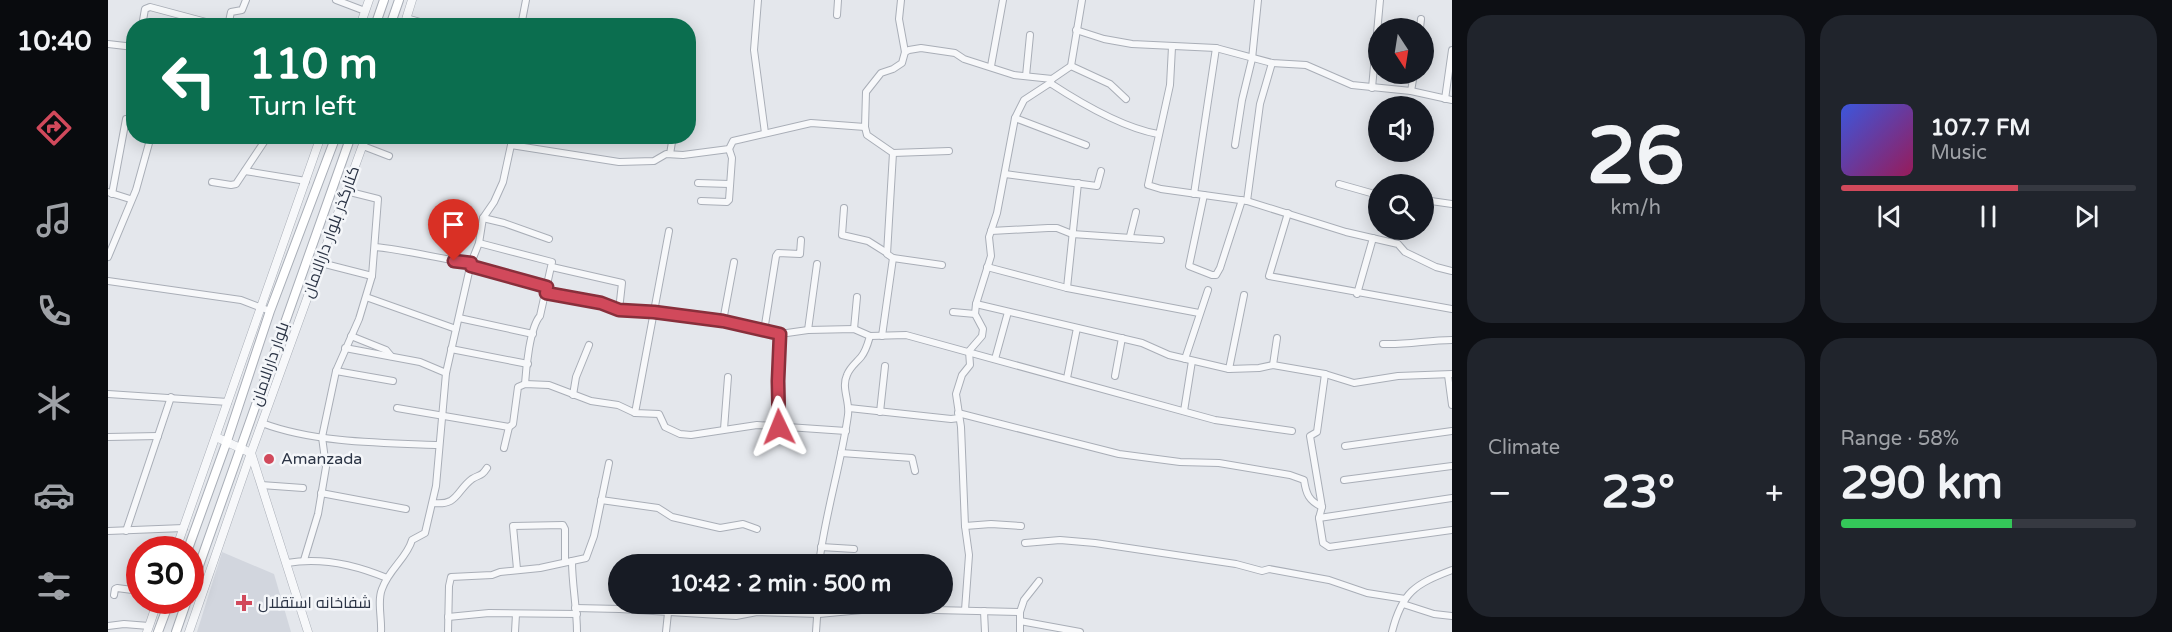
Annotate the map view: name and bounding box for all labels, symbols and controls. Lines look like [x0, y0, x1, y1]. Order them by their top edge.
north arrow [1368, 18, 1434, 84]
map controls [1368, 18, 1434, 240]
text: 10:40 [17, 25, 91, 58]
text: 110 m [249, 39, 378, 90]
icon: left [150, 42, 228, 120]
text: Turn left [249, 90, 356, 123]
button: sound [1368, 96, 1434, 162]
icon: directions [33, 107, 75, 149]
text: 26 [1587, 110, 1685, 204]
text: 107.7 FM [1931, 115, 2031, 141]
text: Music [1931, 141, 1987, 165]
street label: کنارگذر بلوار دارالامان [298, 163, 364, 301]
button: search [1368, 174, 1434, 240]
text: km/h [1611, 196, 1661, 220]
icon: music [33, 199, 75, 241]
pin [428, 199, 479, 261]
icon: previous [1873, 200, 1906, 233]
icon: pause [1972, 200, 2005, 233]
icon: next [2070, 200, 2103, 233]
icon: arrive [437, 208, 470, 241]
icon: phone [33, 290, 75, 332]
street label: بلوار دارالامان [246, 319, 294, 409]
icon: climate [33, 382, 75, 424]
position arrow [747, 395, 811, 459]
text: Range · 58% [1841, 427, 1959, 451]
text: Climate [1488, 436, 1560, 460]
place label: Amanzada [281, 449, 362, 469]
marker: Amanzada [262, 452, 276, 466]
text: 290 km [1841, 457, 2003, 511]
text: 23° [1601, 466, 1675, 520]
icon: car [33, 474, 75, 516]
text: − [1488, 474, 1512, 513]
text: + [1765, 474, 1783, 513]
speed limit sign: 30 [126, 536, 204, 614]
icon: filters [33, 565, 75, 607]
text: 10:42 · 2 min · 500 m [670, 571, 891, 597]
place label: شفاخانه استقلال [258, 593, 371, 613]
marker: شفاخانه استقلال [235, 594, 253, 612]

